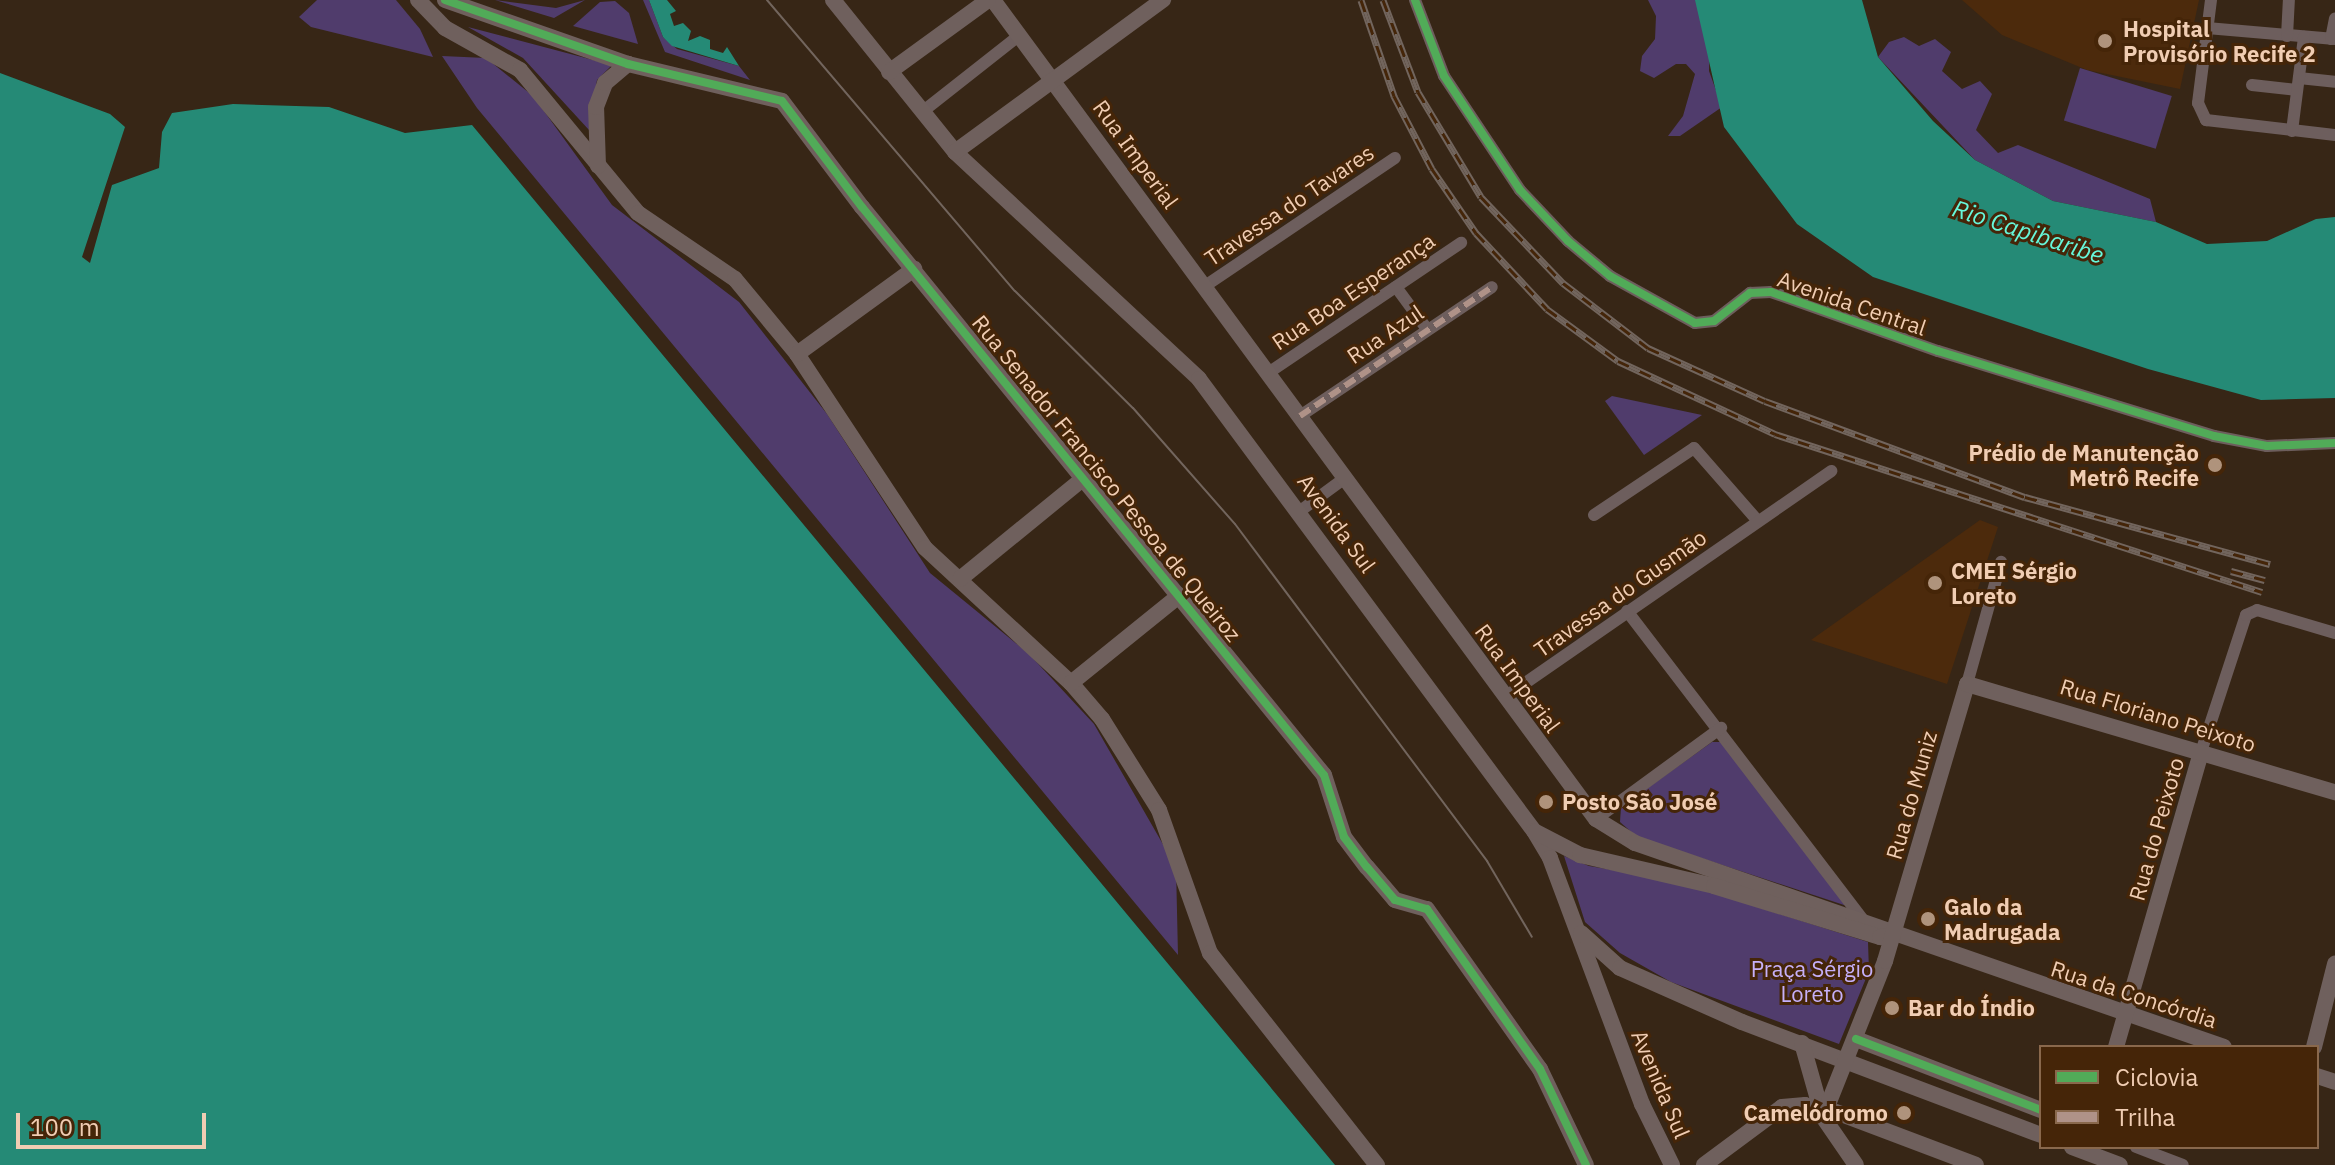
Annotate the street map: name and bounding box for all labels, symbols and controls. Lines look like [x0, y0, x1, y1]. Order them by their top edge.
place label: Hospital Provisório Recife 2 [2123, 15, 2316, 66]
marker: Hospital Provisório Recife 2 [2094, 30, 2116, 52]
street label: Rua Imperial [1088, 95, 1184, 213]
street label: Travessa do Tavares [1199, 139, 1379, 271]
water label: Rio Capibaribe [1949, 194, 2107, 270]
street label: Rua Boa Esperança [1267, 227, 1439, 355]
street label: Avenida Central [1774, 265, 1930, 341]
street label: Rua Azul [1342, 299, 1428, 369]
street label: Rua Senador Francisco Pessoa de Queiroz [967, 309, 1247, 647]
place label: Prédio de Manutenção Metrô Recife [1969, 439, 2199, 490]
marker: Prédio de Manutenção Metrô Recife [2206, 456, 2224, 474]
street label: Avenida Sul [1292, 469, 1382, 577]
street label: Travessa do Gusmão [1529, 524, 1711, 662]
place label: CMEI Sérgio Loreto [1951, 557, 2077, 608]
marker: CMEI Sérgio Loreto [1926, 574, 1944, 592]
street label: Rua Imperial [1470, 619, 1566, 737]
street label: Rua Floriano Peixoto [2057, 673, 2259, 757]
street label: Rua do Muniz [1880, 728, 1942, 862]
street label: Rua do Peixoto [2123, 755, 2189, 903]
place label: Posto São José [1562, 789, 1717, 815]
marker: Posto São José [1537, 793, 1555, 811]
place label: Galo da Madrugada [1944, 893, 2060, 944]
marker: Galo da Madrugada [1919, 910, 1937, 928]
park label: Praça Sérgio Loreto [1751, 955, 1873, 1006]
street label: Rua da Concórdia [2048, 955, 2220, 1033]
place label: Bar do Índio [1908, 995, 2035, 1021]
marker: Bar do Índio [1883, 999, 1901, 1017]
street label: Avenida Sul [1626, 1026, 1696, 1142]
legend [2039, 1045, 2319, 1149]
text: Ciclovia [2115, 1061, 2198, 1093]
scale bar [20, 1097, 210, 1147]
place label: Camelódromo [1743, 1100, 1888, 1126]
text: Trilha [2115, 1101, 2175, 1133]
marker: Camelódromo [1895, 1104, 1913, 1122]
text: 100 m [30, 1111, 100, 1143]

